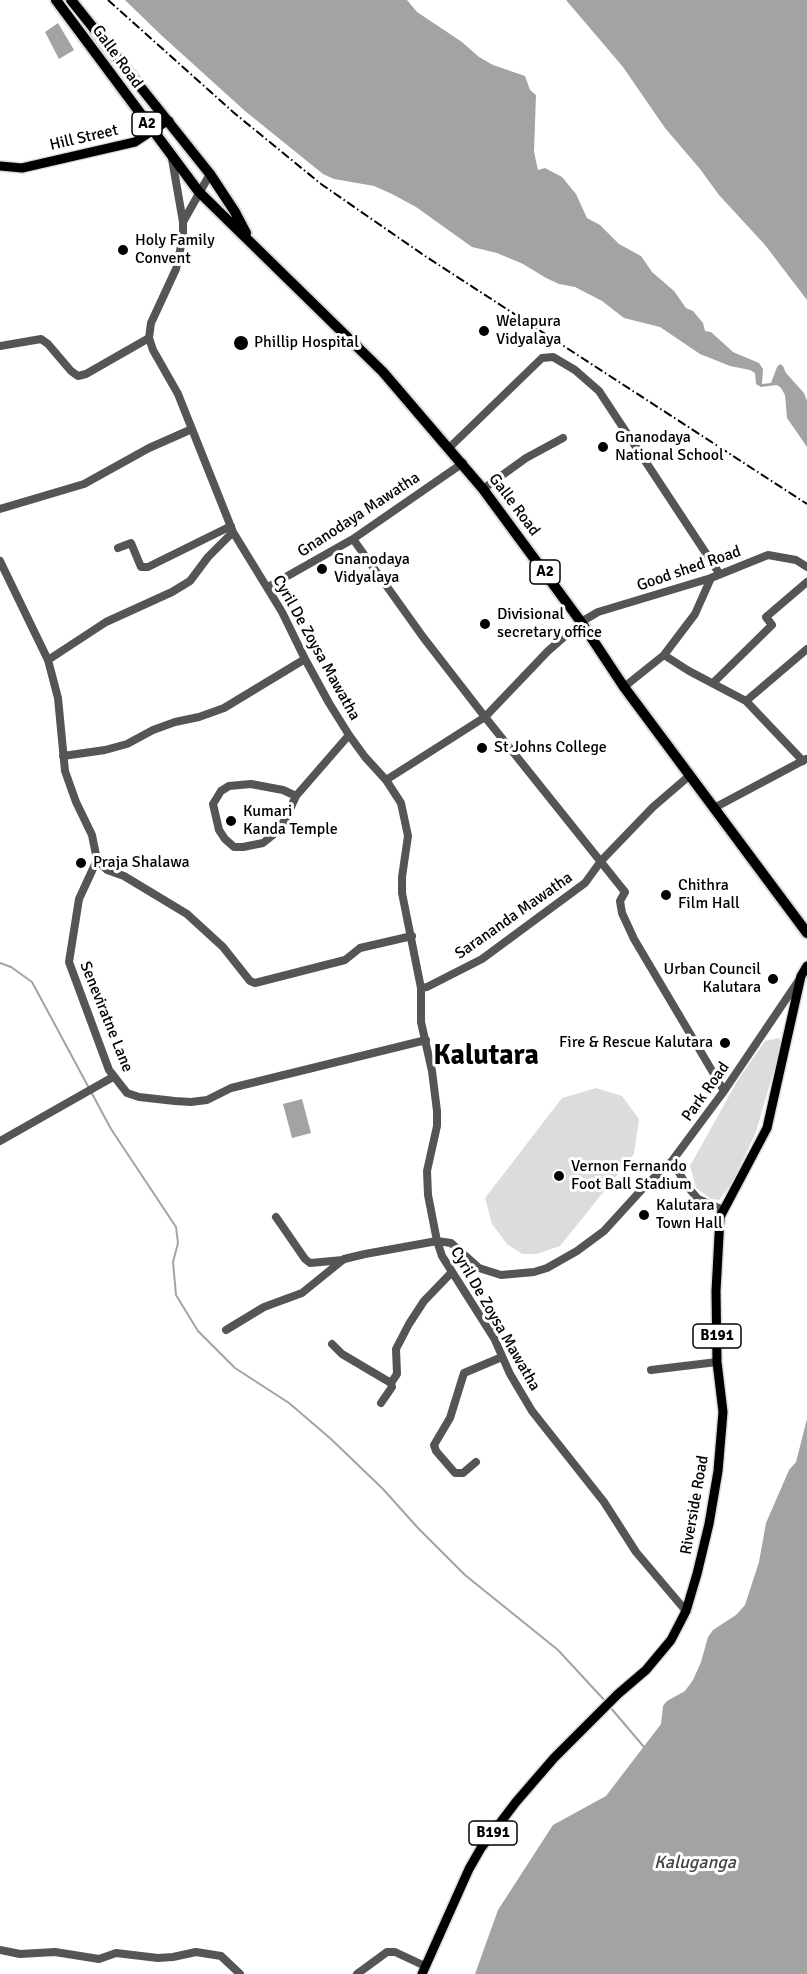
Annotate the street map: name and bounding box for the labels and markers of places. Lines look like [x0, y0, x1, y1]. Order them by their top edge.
place label: Holy Family Convent [135, 231, 215, 269]
marker: Holy Family Convent [116, 243, 130, 257]
place label: Welapura Vidyalaya [496, 312, 561, 350]
marker: Welapura Vidyalaya [477, 324, 491, 338]
place label: Phillip Hospital [254, 333, 359, 353]
marker: Phillip Hospital [232, 334, 250, 352]
place label: Gnanodaya National School [615, 428, 724, 466]
marker: Gnanodaya National School [596, 440, 610, 454]
place label: Gnanodaya Vidyalaya [334, 550, 410, 588]
marker: Gnanodaya Vidyalaya [315, 562, 329, 576]
place label: Divisional secretary office [497, 605, 602, 643]
marker: Divisional secretary office [478, 617, 492, 631]
place label: St Johns College [494, 738, 607, 758]
marker: St Johns College [475, 741, 489, 755]
place label: Kumari Kanda Temple [243, 802, 338, 840]
marker: Kumari Kanda Temple [224, 814, 238, 828]
place label: Praja Shalawa [93, 853, 190, 873]
marker: Praja Shalawa [74, 856, 88, 870]
place label: Chithra Film Hall [678, 876, 740, 914]
marker: Chithra Film Hall [659, 888, 673, 902]
place label: Urban Council Kalutara [664, 960, 761, 998]
marker: Urban Council Kalutara [766, 972, 780, 986]
place label: Fire & Rescue Kalutara [559, 1033, 713, 1053]
marker: Fire & Rescue Kalutara [718, 1036, 732, 1050]
place label: Vernon Fernando Foot Ball Stadium [571, 1157, 692, 1195]
marker: Vernon Fernando Foot Ball Stadium [552, 1169, 566, 1183]
place label: Kalutara Town Hall [656, 1196, 723, 1234]
marker: Kalutara Town Hall [637, 1208, 651, 1222]

